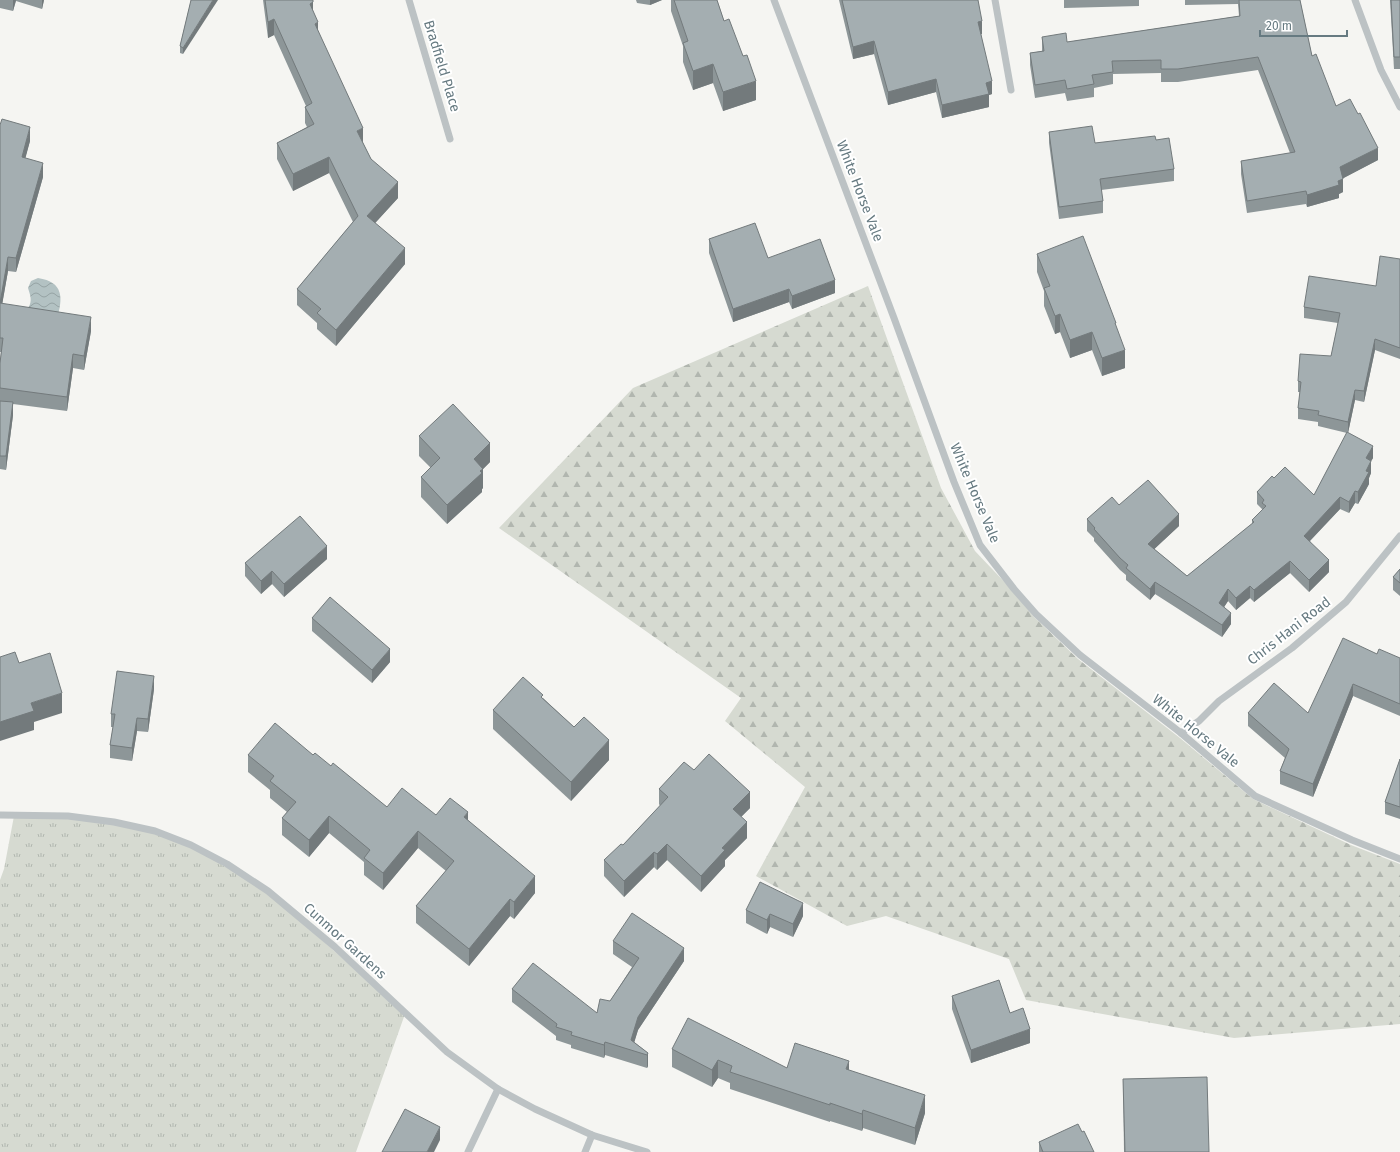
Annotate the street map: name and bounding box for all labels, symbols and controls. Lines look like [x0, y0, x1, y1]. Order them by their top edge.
scale bar [1260, 12, 1347, 38]
street label: Bradfield Place [420, 18, 464, 114]
text: 20 m [1266, 19, 1292, 33]
street label: White Horse Vale [833, 138, 887, 244]
street label: White Horse Vale [946, 440, 1004, 546]
street label: Chris Hani Road [1244, 593, 1334, 669]
street label: White Horse Vale [1149, 691, 1243, 771]
street label: Cunmor Gardens [300, 899, 390, 983]

